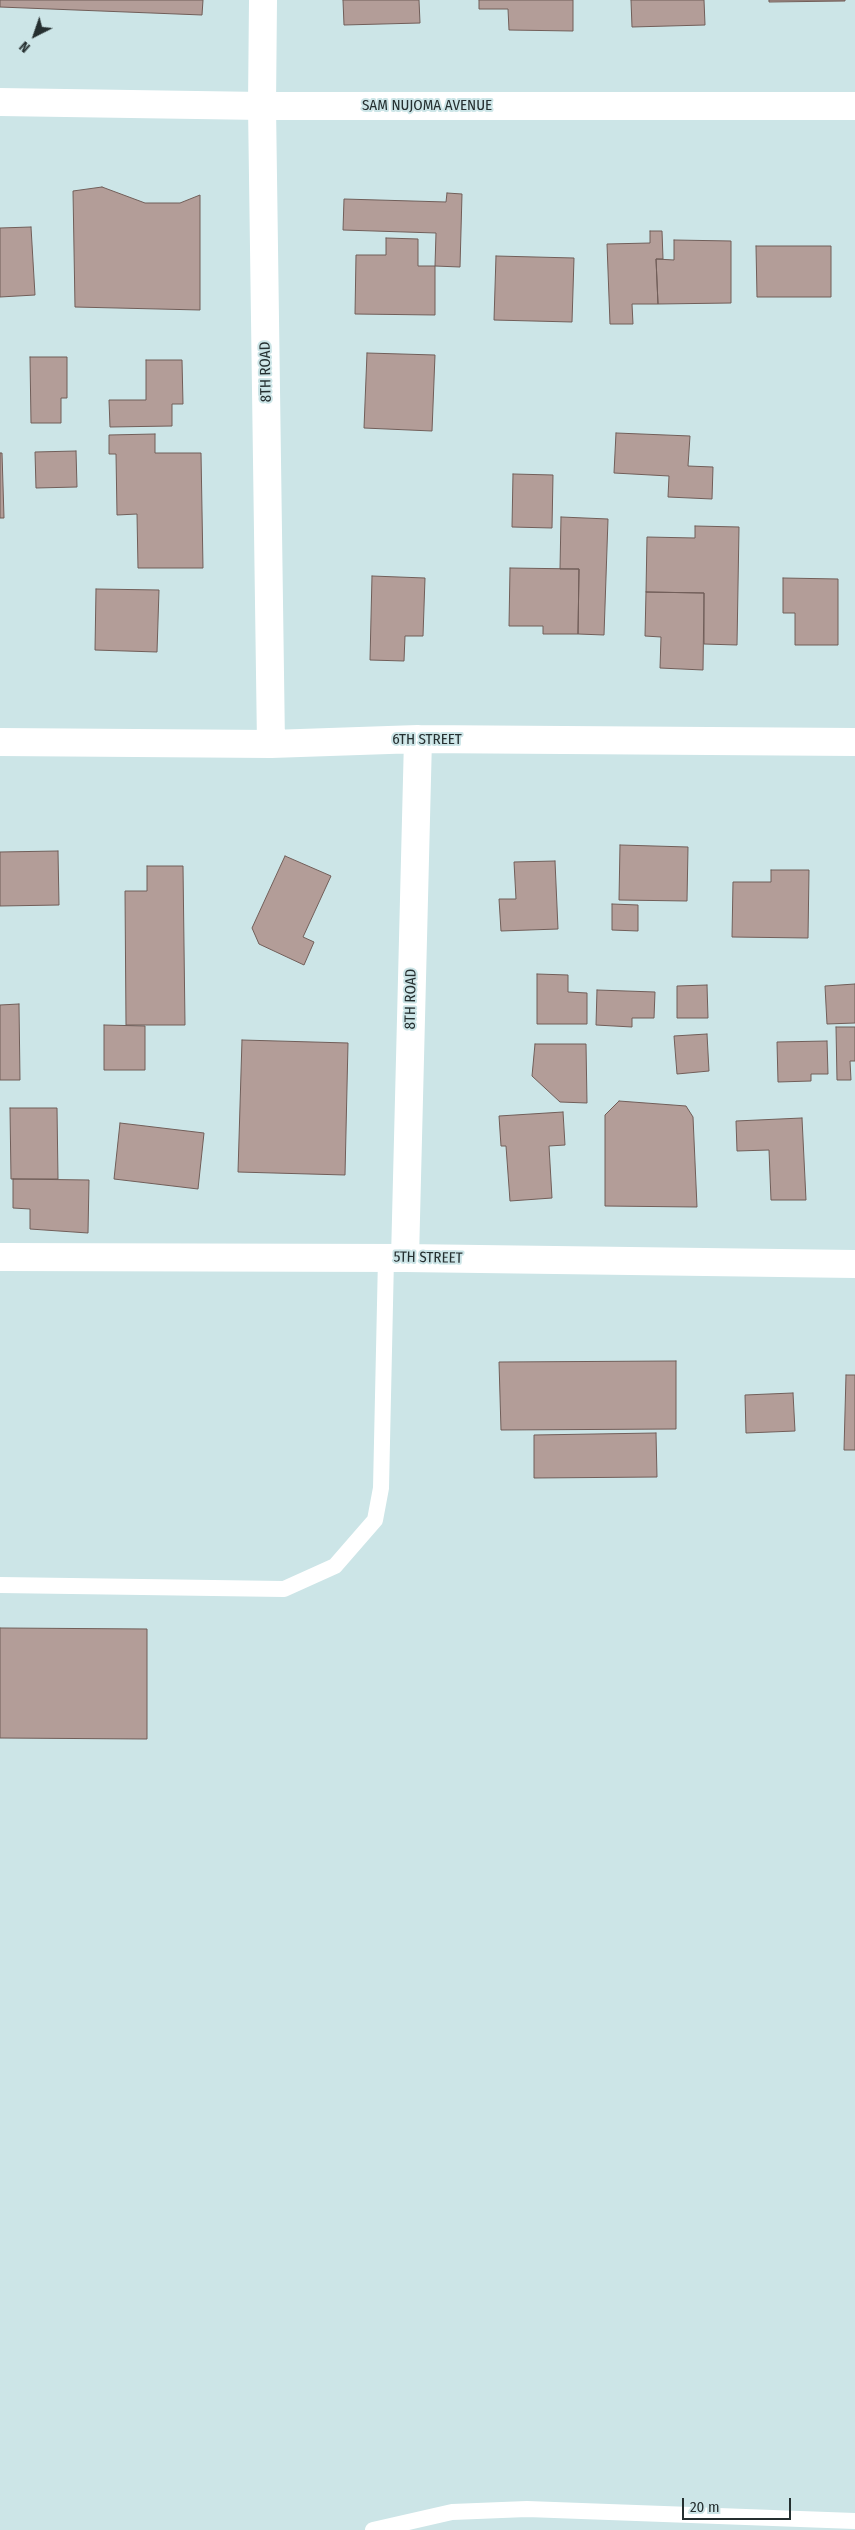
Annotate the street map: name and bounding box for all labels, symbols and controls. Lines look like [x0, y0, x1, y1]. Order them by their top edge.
north arrow [10, 10, 60, 60]
text: N [16, 38, 34, 56]
street label: SAM NUJOMA AVENUE [362, 97, 492, 115]
street label: 8TH ROAD [256, 342, 276, 402]
street label: 6TH STREET [392, 731, 462, 749]
street label: 8TH ROAD [401, 969, 421, 1029]
street label: 5TH STREET [393, 1248, 463, 1268]
scale bar [685, 2488, 794, 2520]
text: 20 m [690, 2498, 720, 2516]

